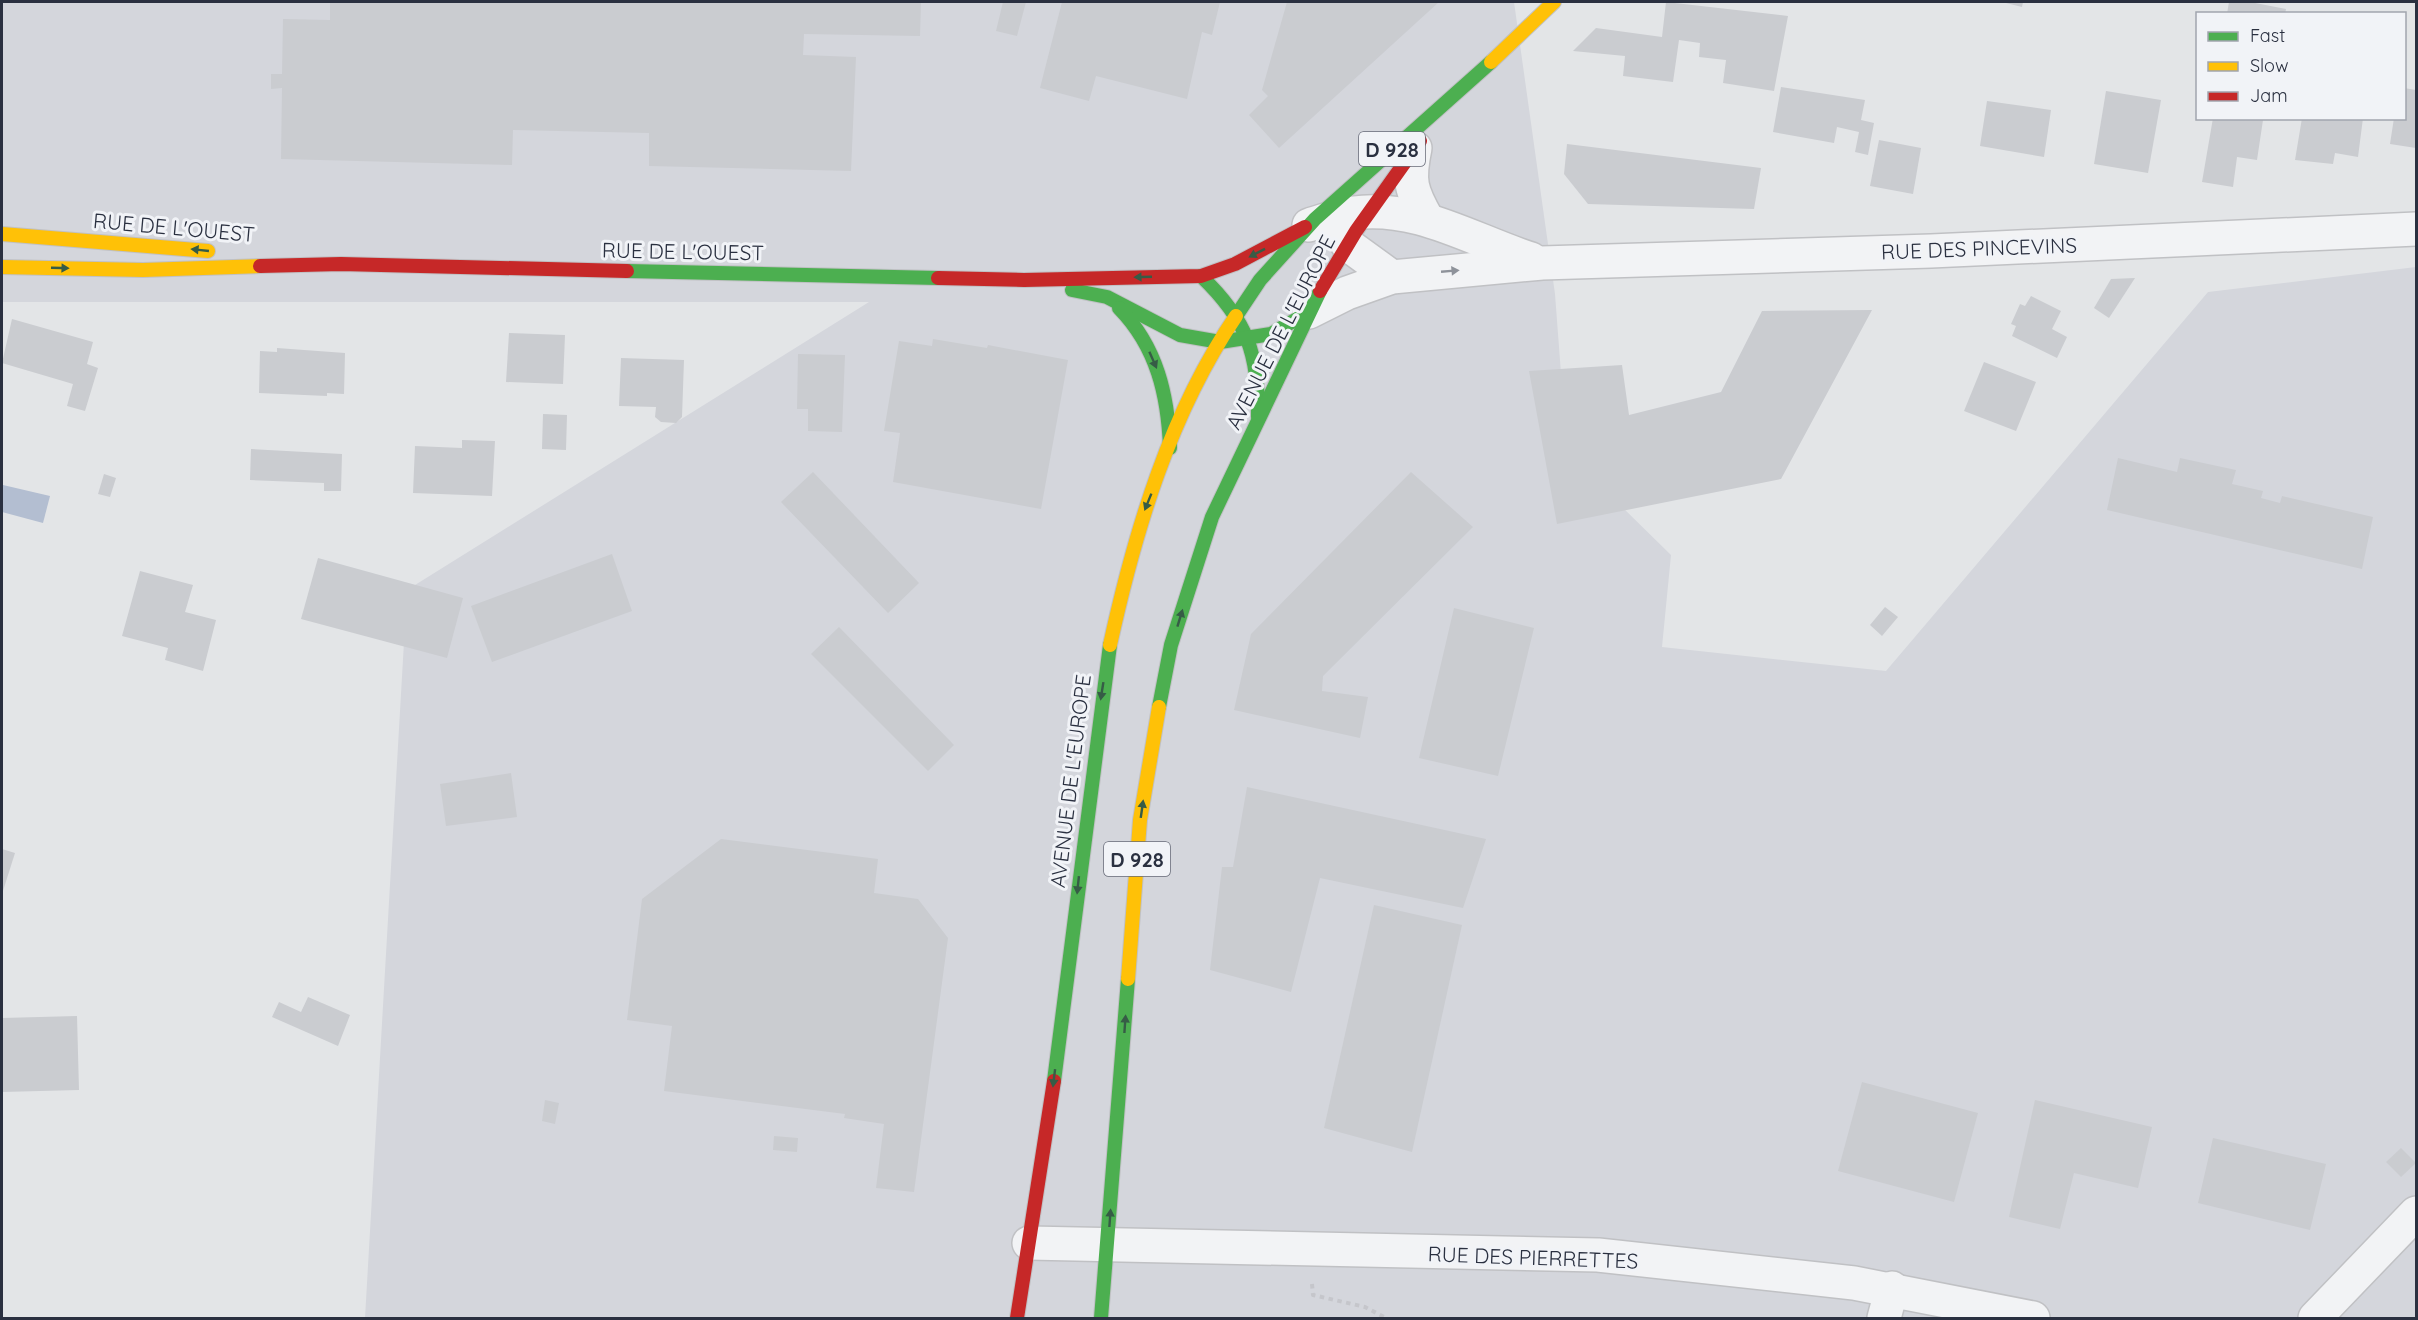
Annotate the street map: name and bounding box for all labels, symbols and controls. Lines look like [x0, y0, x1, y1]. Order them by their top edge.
legend [2196, 12, 2406, 120]
text: Fast [2250, 24, 2285, 47]
text: Slow [2250, 54, 2288, 77]
text: Jam [2250, 84, 2288, 107]
road number: D 928 [1359, 132, 1425, 166]
street label: RUE DE L'OUEST [92, 207, 256, 247]
street label: AVENUE DE L'EUROPE [1220, 230, 1340, 434]
street label: RUE DES PINCEVINS [1881, 232, 2077, 264]
street label: RUE DE L'OUEST [602, 237, 764, 265]
one-way arrow [190, 245, 209, 255]
one-way arrow [1248, 248, 1265, 258]
one-way arrow [50, 264, 69, 273]
one-way arrow [1441, 266, 1460, 276]
one-way arrow [1133, 273, 1152, 282]
one-way arrow [1149, 351, 1159, 369]
one-way arrow [1143, 493, 1152, 511]
one-way arrow [1176, 609, 1185, 627]
street label: AVENUE DE L'EUROPE [1044, 673, 1096, 889]
one-way arrow [1097, 682, 1106, 701]
one-way arrow [1137, 799, 1146, 818]
road number: D 928 [1104, 842, 1170, 876]
one-way arrow [1073, 875, 1083, 894]
one-way arrow [1120, 1014, 1129, 1033]
one-way arrow [1050, 1069, 1059, 1088]
one-way arrow [1105, 1209, 1115, 1228]
street label: RUE DES PIERRETTES [1427, 1240, 1639, 1274]

